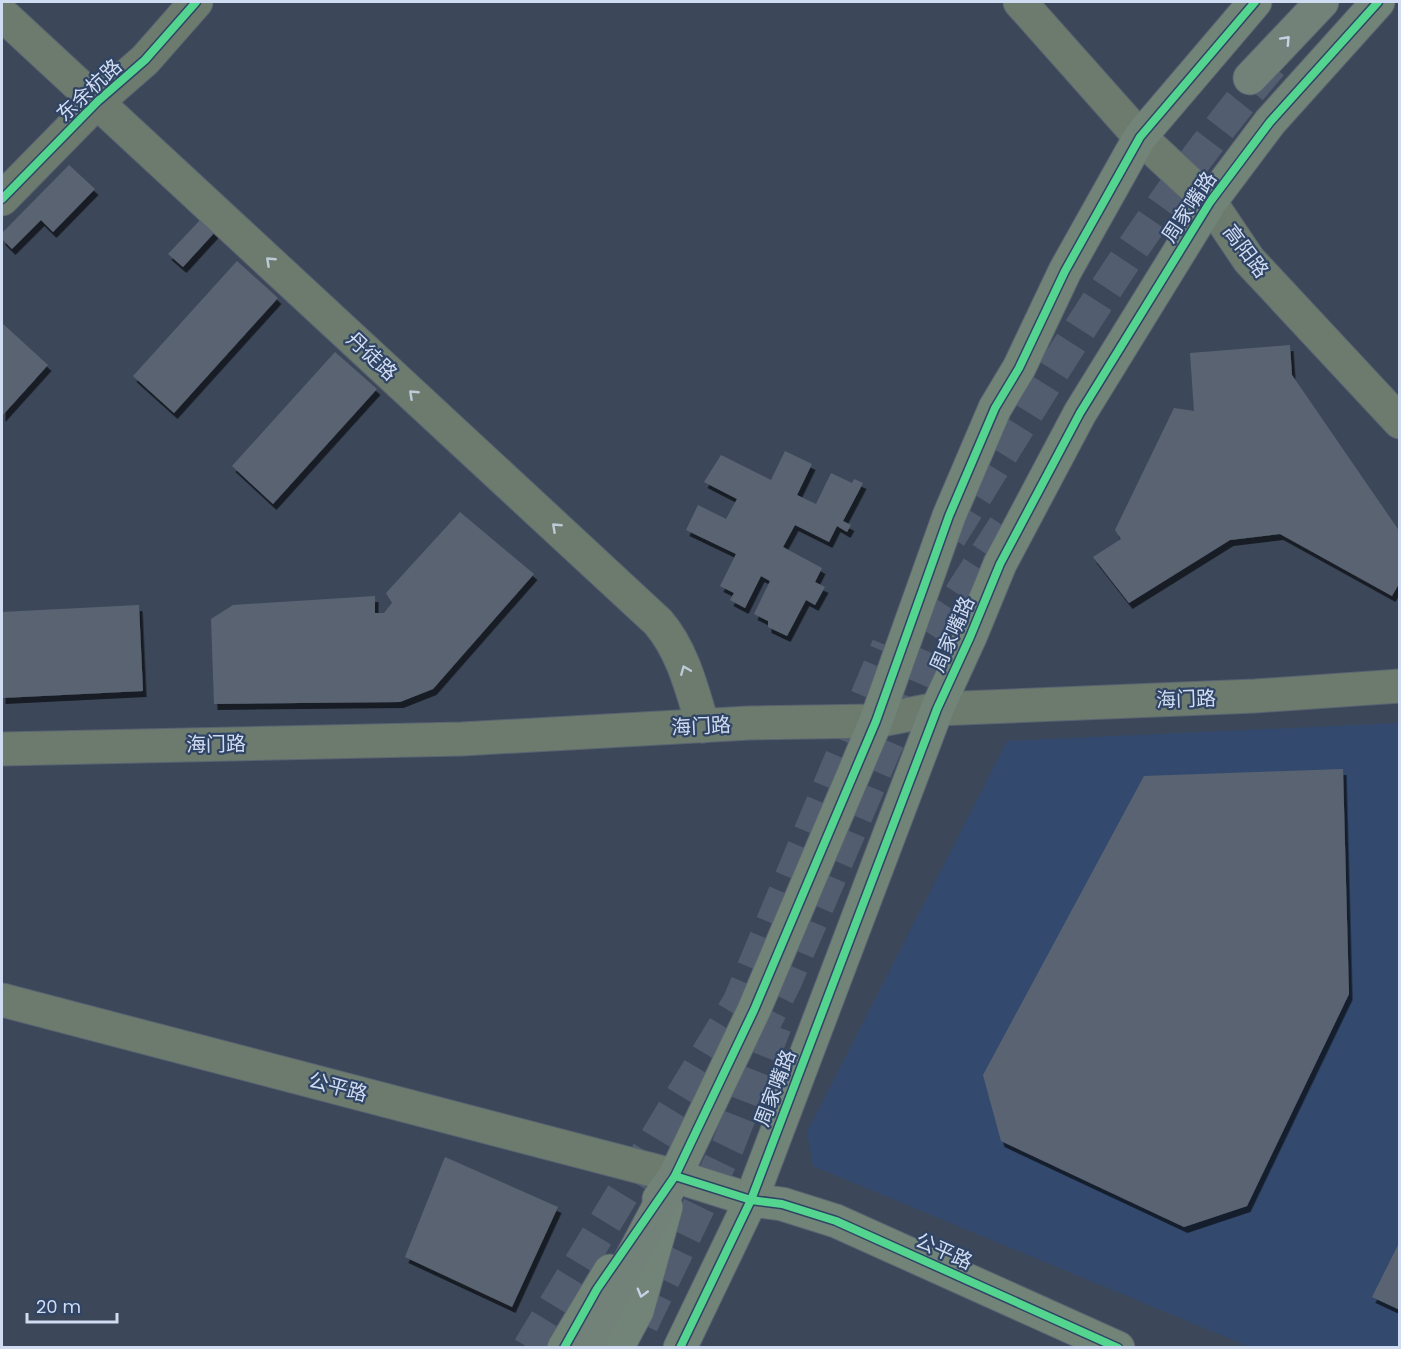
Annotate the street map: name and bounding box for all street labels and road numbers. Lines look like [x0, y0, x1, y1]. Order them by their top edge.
street label: 东余杭路 [50, 52, 128, 128]
street label: 周家嘴路 [1155, 166, 1223, 248]
street label: 高阳路 [1217, 219, 1275, 283]
street label: 丹徒路 [341, 325, 403, 387]
street label: 周家嘴路 [923, 592, 981, 676]
street label: 海门路 [1156, 684, 1216, 714]
street label: 海门路 [670, 710, 732, 742]
street label: 海门路 [186, 729, 246, 759]
street label: 周家嘴路 [748, 1046, 802, 1130]
street label: 公平路 [305, 1066, 371, 1108]
street label: 公平路 [911, 1226, 977, 1276]

